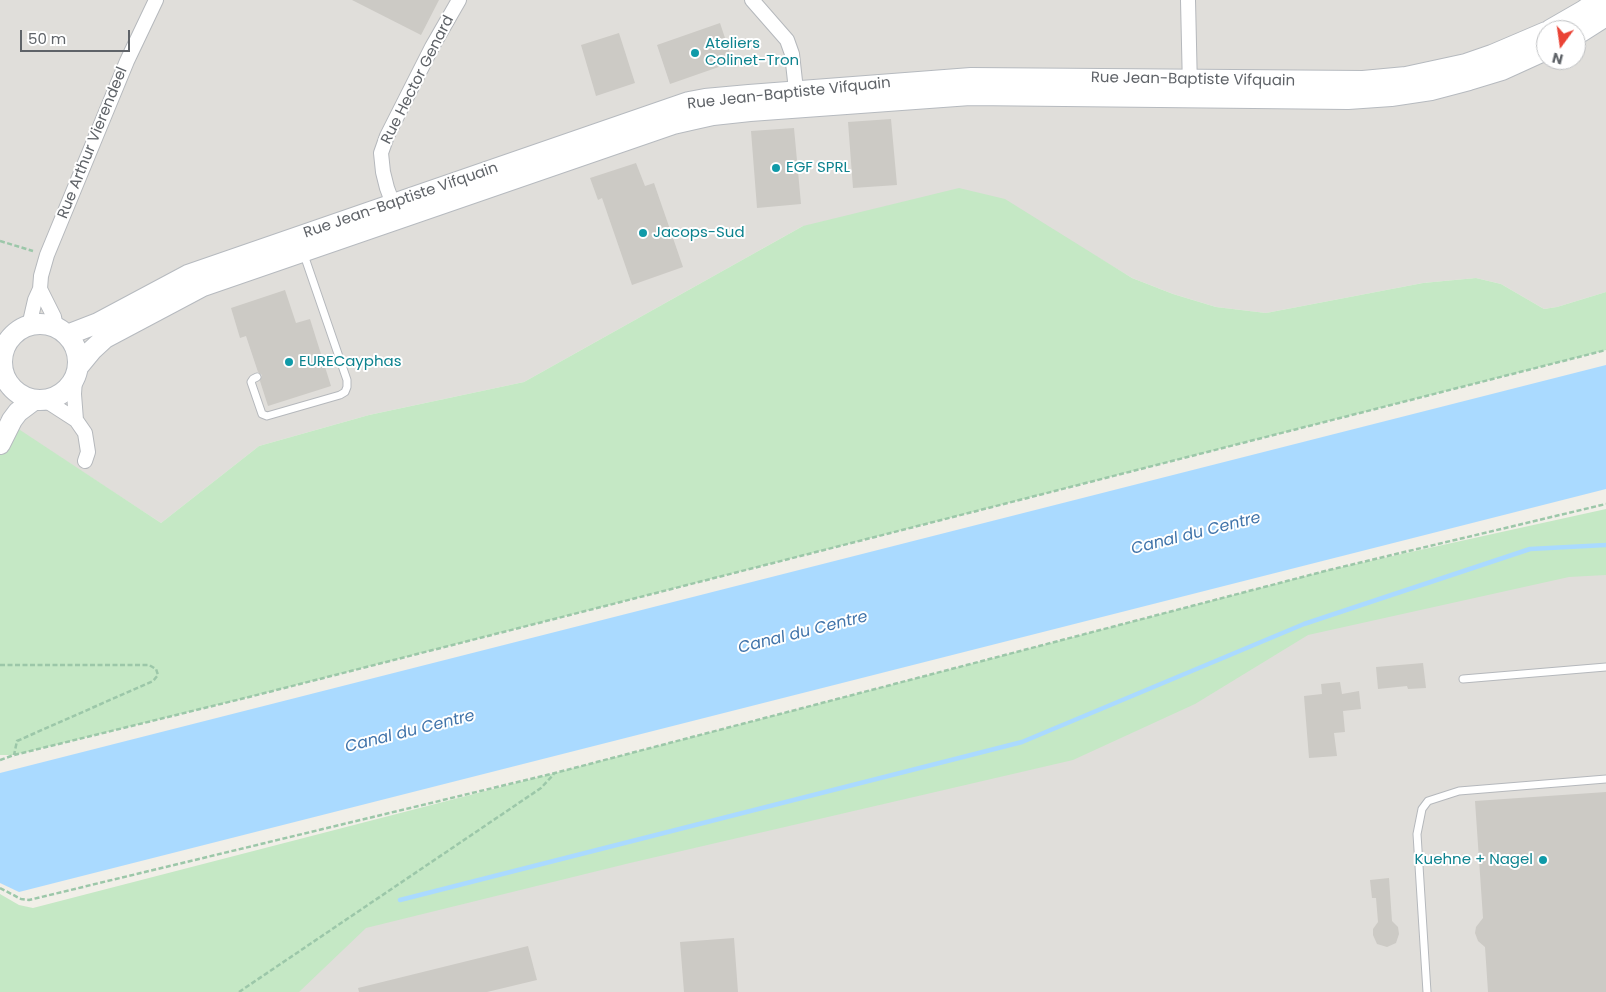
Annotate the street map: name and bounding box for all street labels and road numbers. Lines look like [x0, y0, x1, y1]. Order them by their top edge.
street label: Rue Hector Genard [378, 13, 458, 147]
street label: Rue Arthur Vierendeel [54, 65, 132, 221]
street label: Rue Jean-Baptiste Vifquain [1091, 69, 1295, 91]
street label: Rue Jean-Baptiste Vifquain [686, 74, 892, 114]
street label: Rue Jean-Baptiste Vifquain [301, 159, 501, 243]

